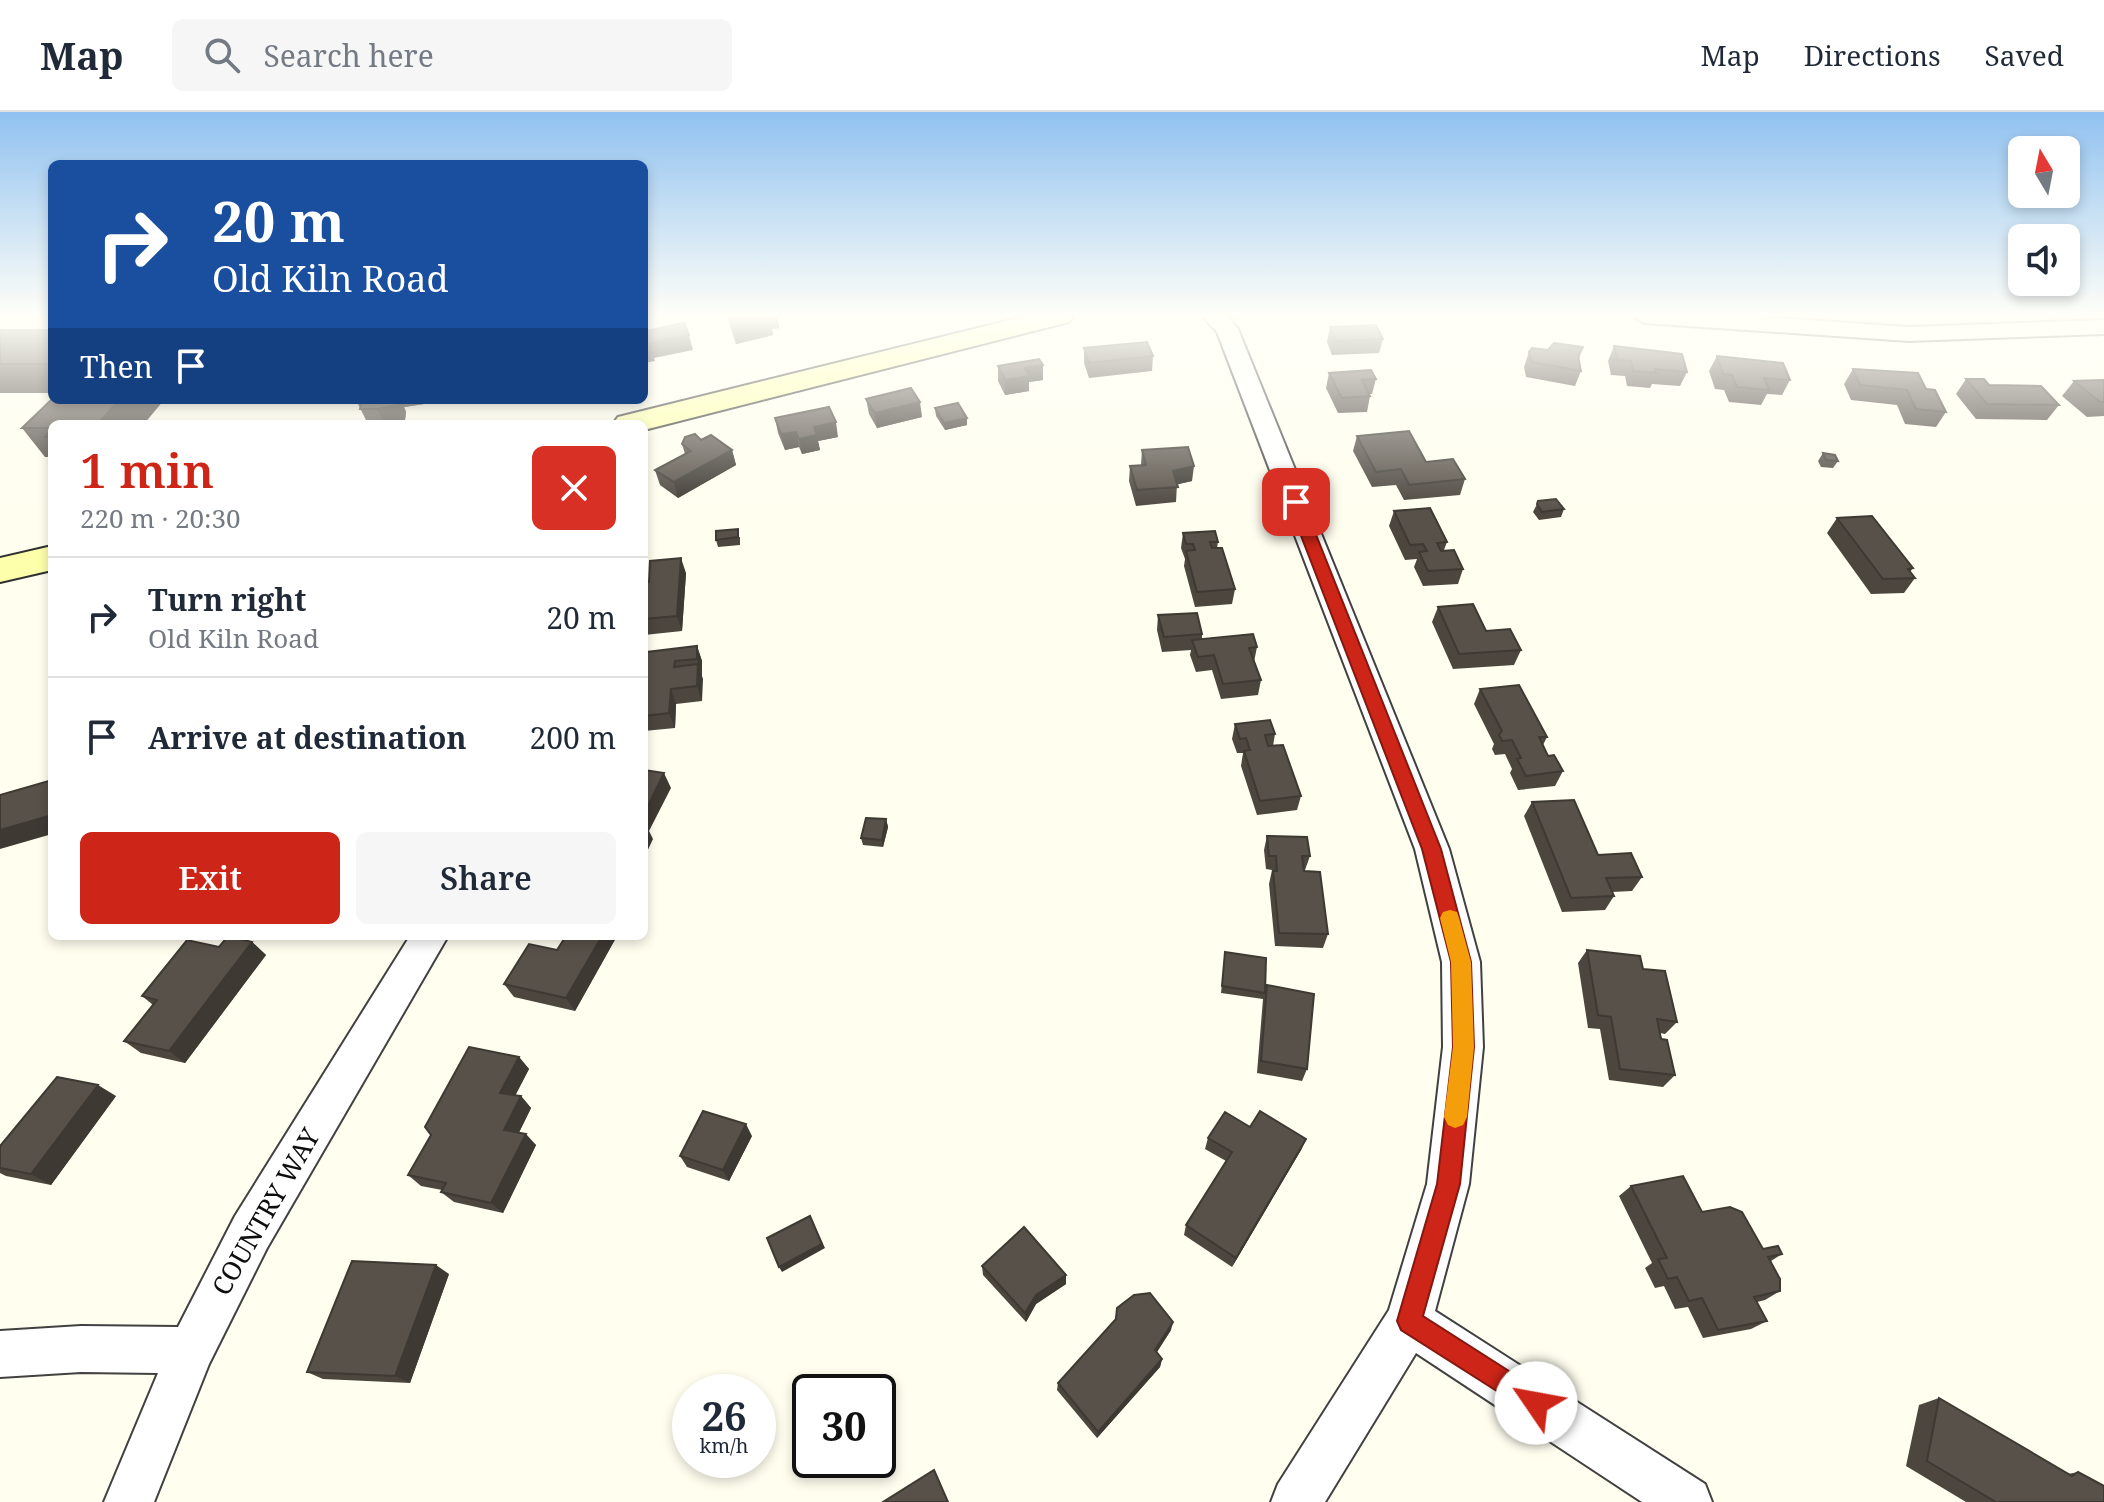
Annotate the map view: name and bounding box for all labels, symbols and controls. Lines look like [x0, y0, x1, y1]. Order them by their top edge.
search box [172, 19, 732, 91]
text: Map [40, 29, 124, 81]
icon: search [200, 33, 244, 77]
text: Search here [264, 35, 434, 76]
text: Map [1700, 36, 1760, 74]
text: Directions [1804, 36, 1941, 74]
text: Saved [1985, 36, 2064, 74]
north arrow [2008, 136, 2080, 208]
map controls [2008, 136, 2080, 296]
text: 20 m [212, 182, 345, 258]
icon: right [80, 192, 184, 296]
button: sound [2008, 224, 2080, 296]
text: Old Kiln Road [212, 254, 449, 303]
icon: arrive [169, 344, 213, 388]
text: Then [80, 346, 153, 387]
text: 1 min [80, 437, 214, 502]
button: close [532, 446, 616, 530]
pin [1262, 468, 1330, 536]
icon: arrive [1274, 480, 1318, 524]
text: 220 m · 20:30 [80, 500, 241, 536]
text: Turn right [148, 579, 306, 620]
icon: right [80, 595, 124, 639]
text: 20 m [546, 597, 616, 638]
text: Old Kiln Road [148, 620, 319, 656]
icon: arrive [80, 715, 124, 759]
text: Arrive at destination [148, 717, 467, 758]
text: 200 m [530, 717, 616, 758]
button: Exit [80, 832, 340, 924]
button: Share [356, 832, 616, 924]
street label: COUNTRY WAY [203, 1121, 328, 1302]
position arrow [1494, 1361, 1578, 1445]
speed limit sign: 30 [792, 1374, 896, 1478]
text: 26 [701, 1388, 747, 1443]
text: km/h [699, 1432, 749, 1459]

